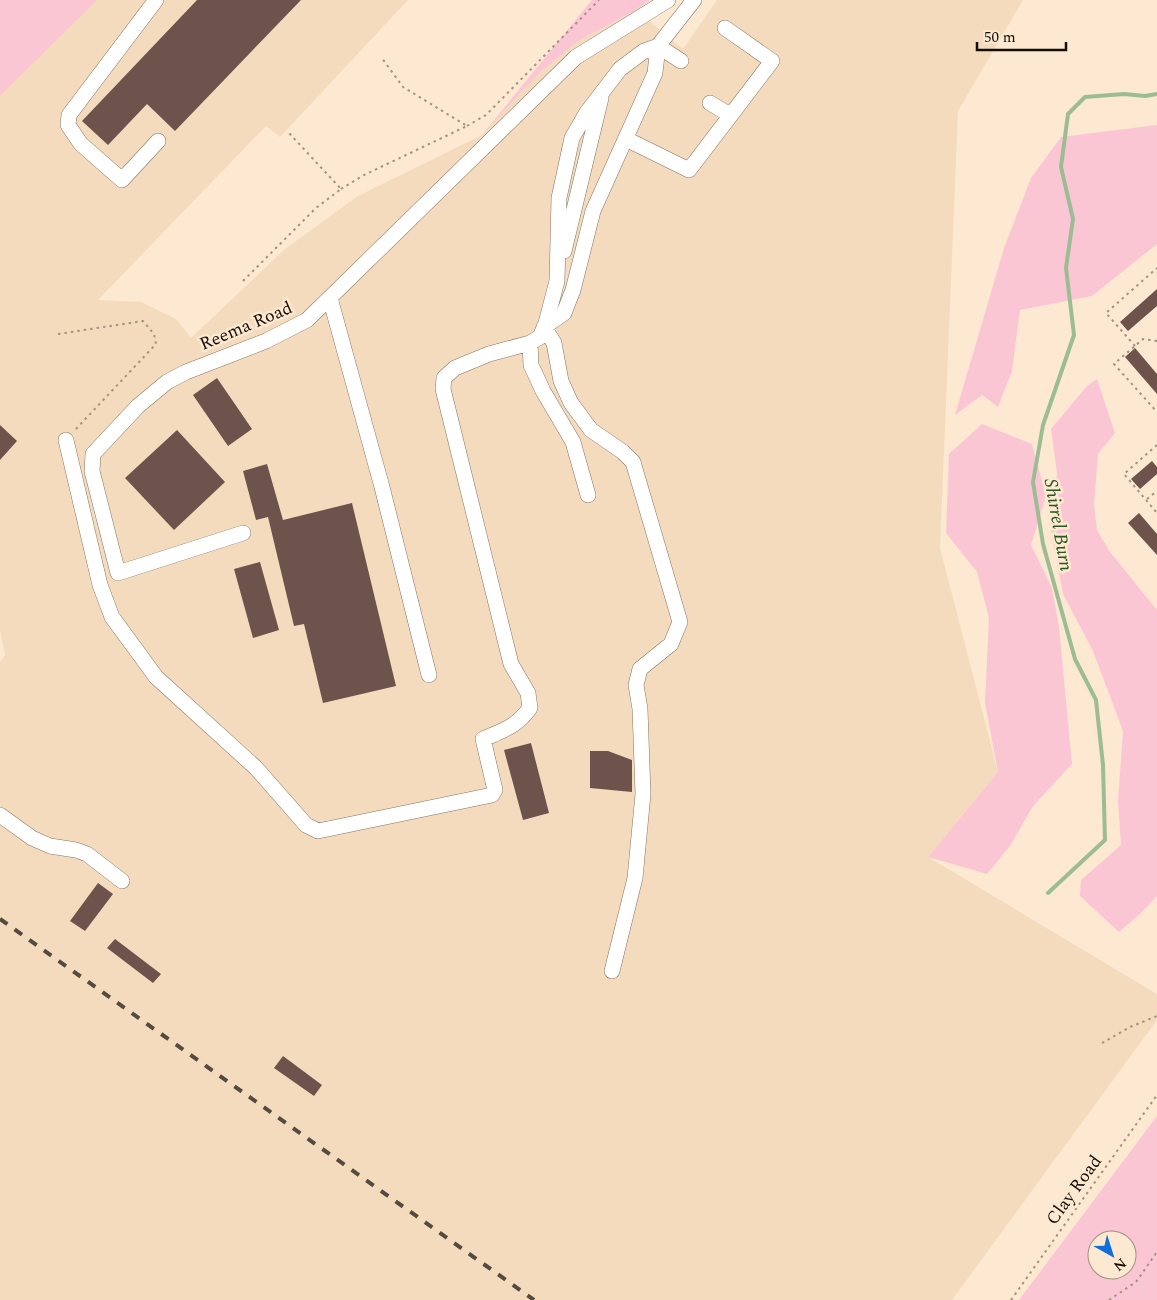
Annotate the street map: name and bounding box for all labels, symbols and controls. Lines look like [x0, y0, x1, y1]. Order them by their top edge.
scale bar [977, 20, 1066, 52]
text: 50 m [984, 26, 1016, 49]
street label: Reema Road [195, 294, 297, 358]
water label: Shirrel Burn [1036, 476, 1080, 574]
street label: Clay Road [1039, 1149, 1109, 1231]
north arrow [1087, 1230, 1137, 1280]
text: N [1109, 1253, 1131, 1276]

